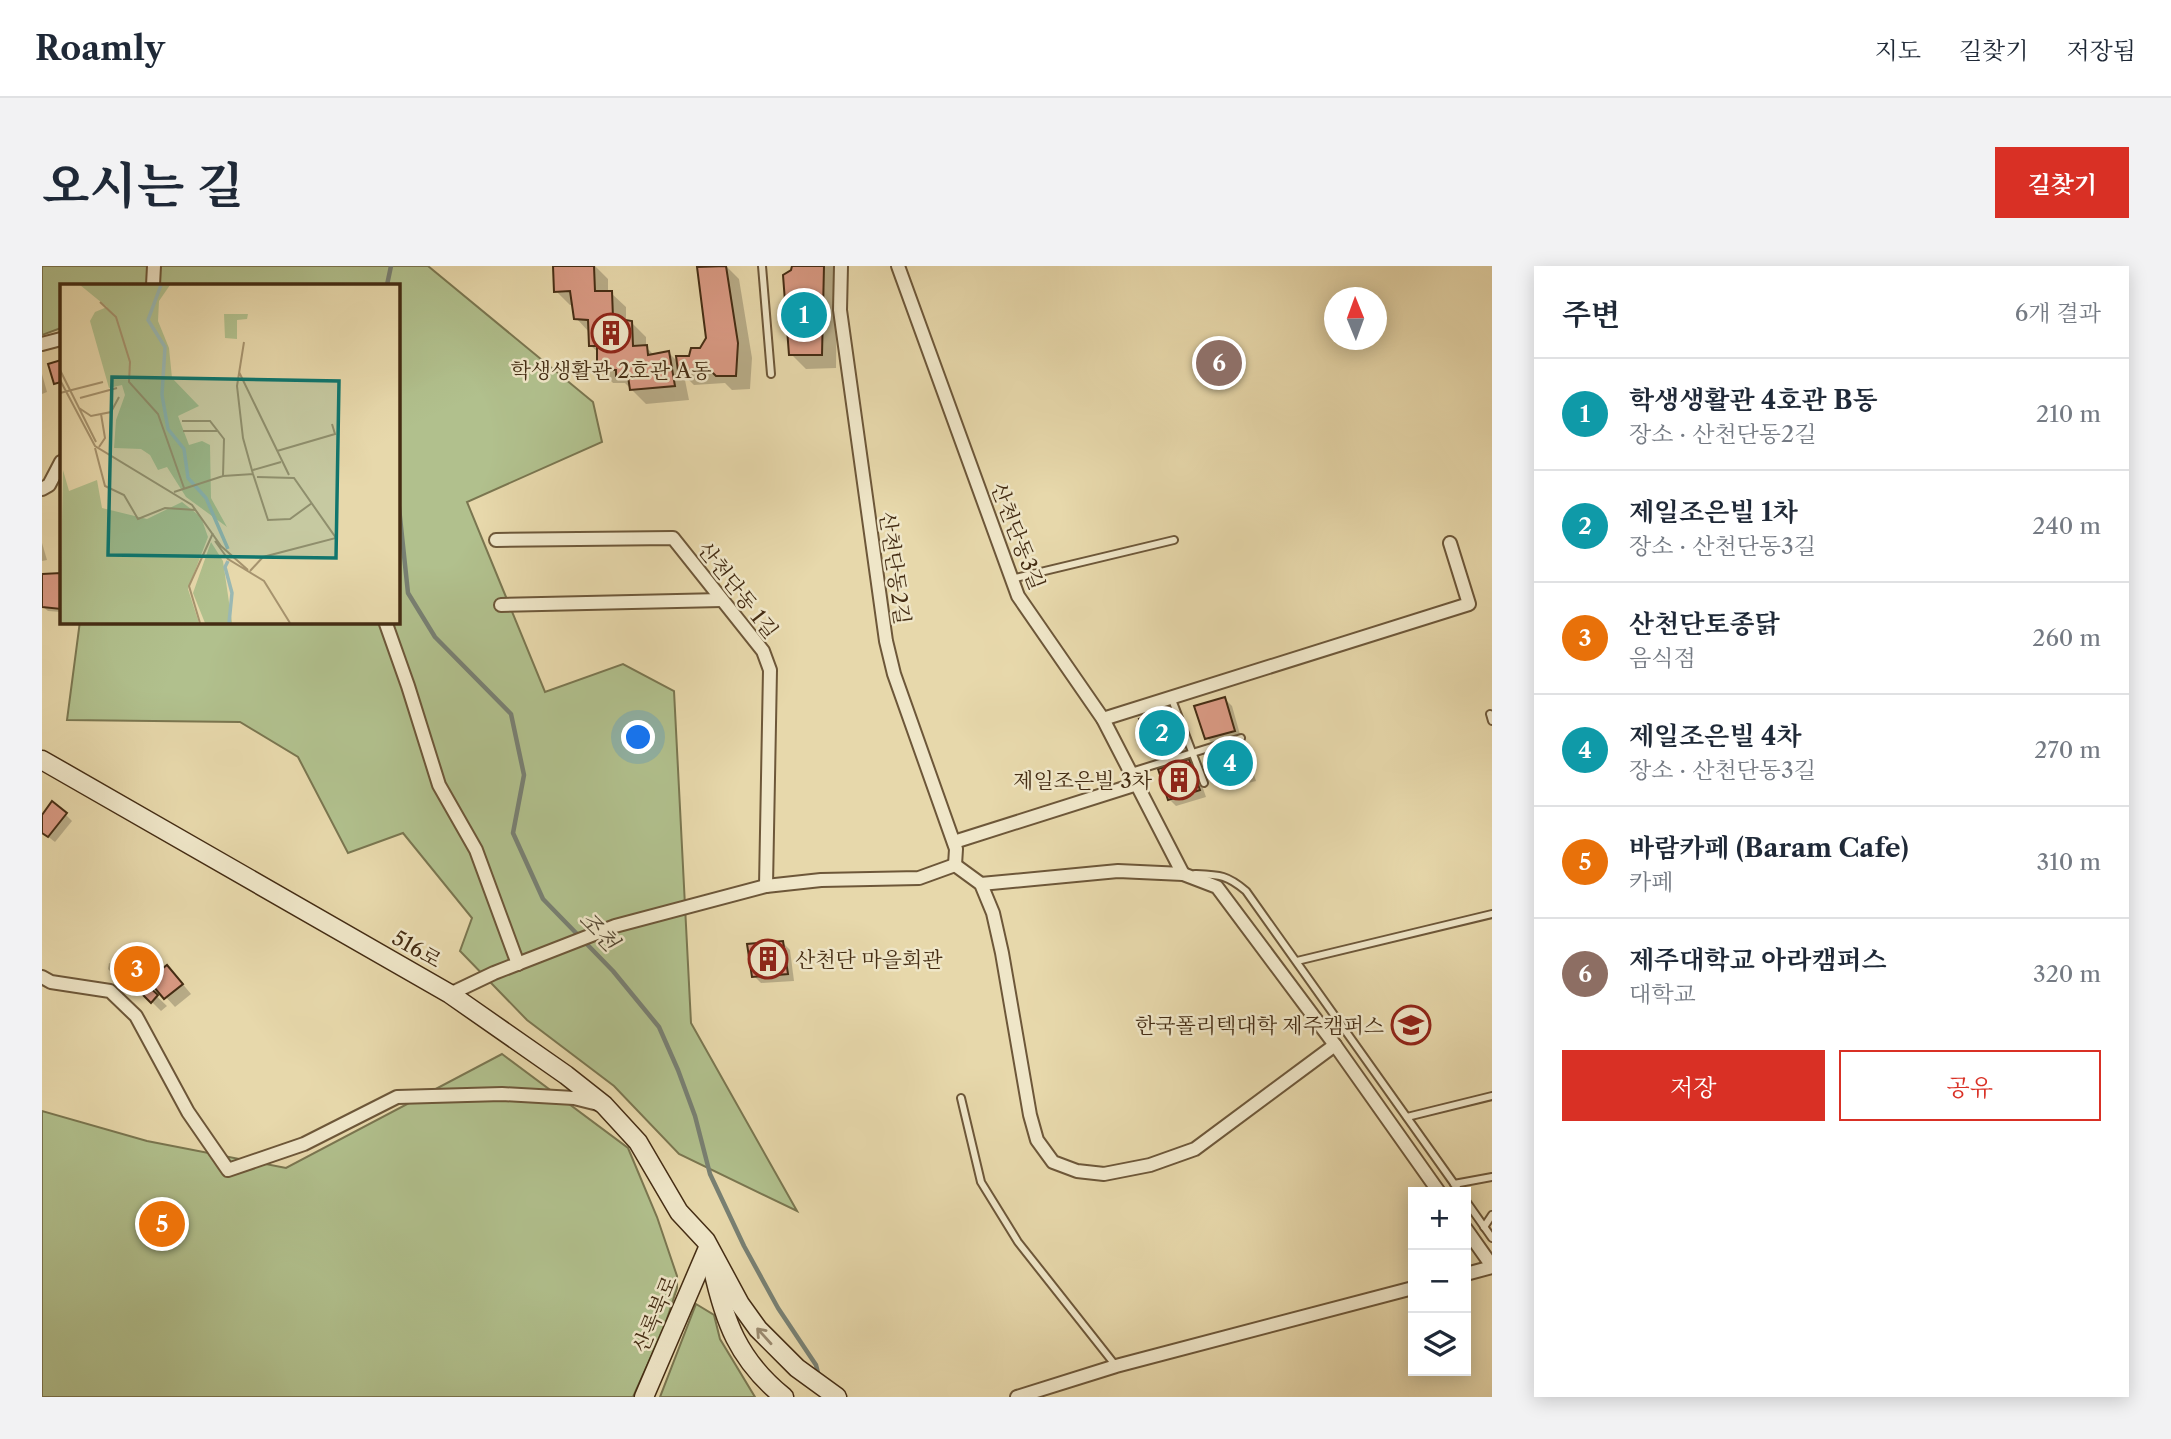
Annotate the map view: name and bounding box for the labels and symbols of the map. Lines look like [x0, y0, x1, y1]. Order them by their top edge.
inset map [60, 284, 399, 623]
north arrow [1324, 287, 1387, 350]
pin: 1 [781, 289, 827, 341]
building icon: 학생생활관 2호관 A동 [590, 312, 632, 354]
pin: 6 [1196, 337, 1242, 389]
place label: 학생생활관 2호관 A동 [510, 358, 712, 383]
street label: 산천단동3길 [986, 479, 1050, 593]
street label: 산천단동2길 [875, 510, 915, 626]
street label: 산천단동 1길 [692, 537, 784, 643]
pin: 2 [1139, 707, 1185, 759]
your location [621, 720, 655, 754]
pin: 4 [1207, 737, 1253, 789]
building icon: 제일조은빌 3차 [1158, 759, 1200, 801]
place label: 제일조은빌 3차 [1013, 768, 1153, 793]
water label: 조천 [573, 905, 626, 958]
street label: 516로 [388, 925, 446, 973]
building icon: 산천단 마을회관 [747, 938, 789, 980]
pin: 3 [114, 943, 160, 995]
place label: 산천단 마을회관 [795, 947, 943, 972]
school or university icon: 한국폴리텍대학 제주캠퍼스 [1390, 1004, 1432, 1046]
place label: 한국폴리텍대학 제주캠퍼스 [1135, 1013, 1384, 1038]
pin: 5 [139, 1198, 185, 1250]
street label: 산록북로 [628, 1272, 682, 1356]
one-way arrow [756, 1328, 773, 1345]

